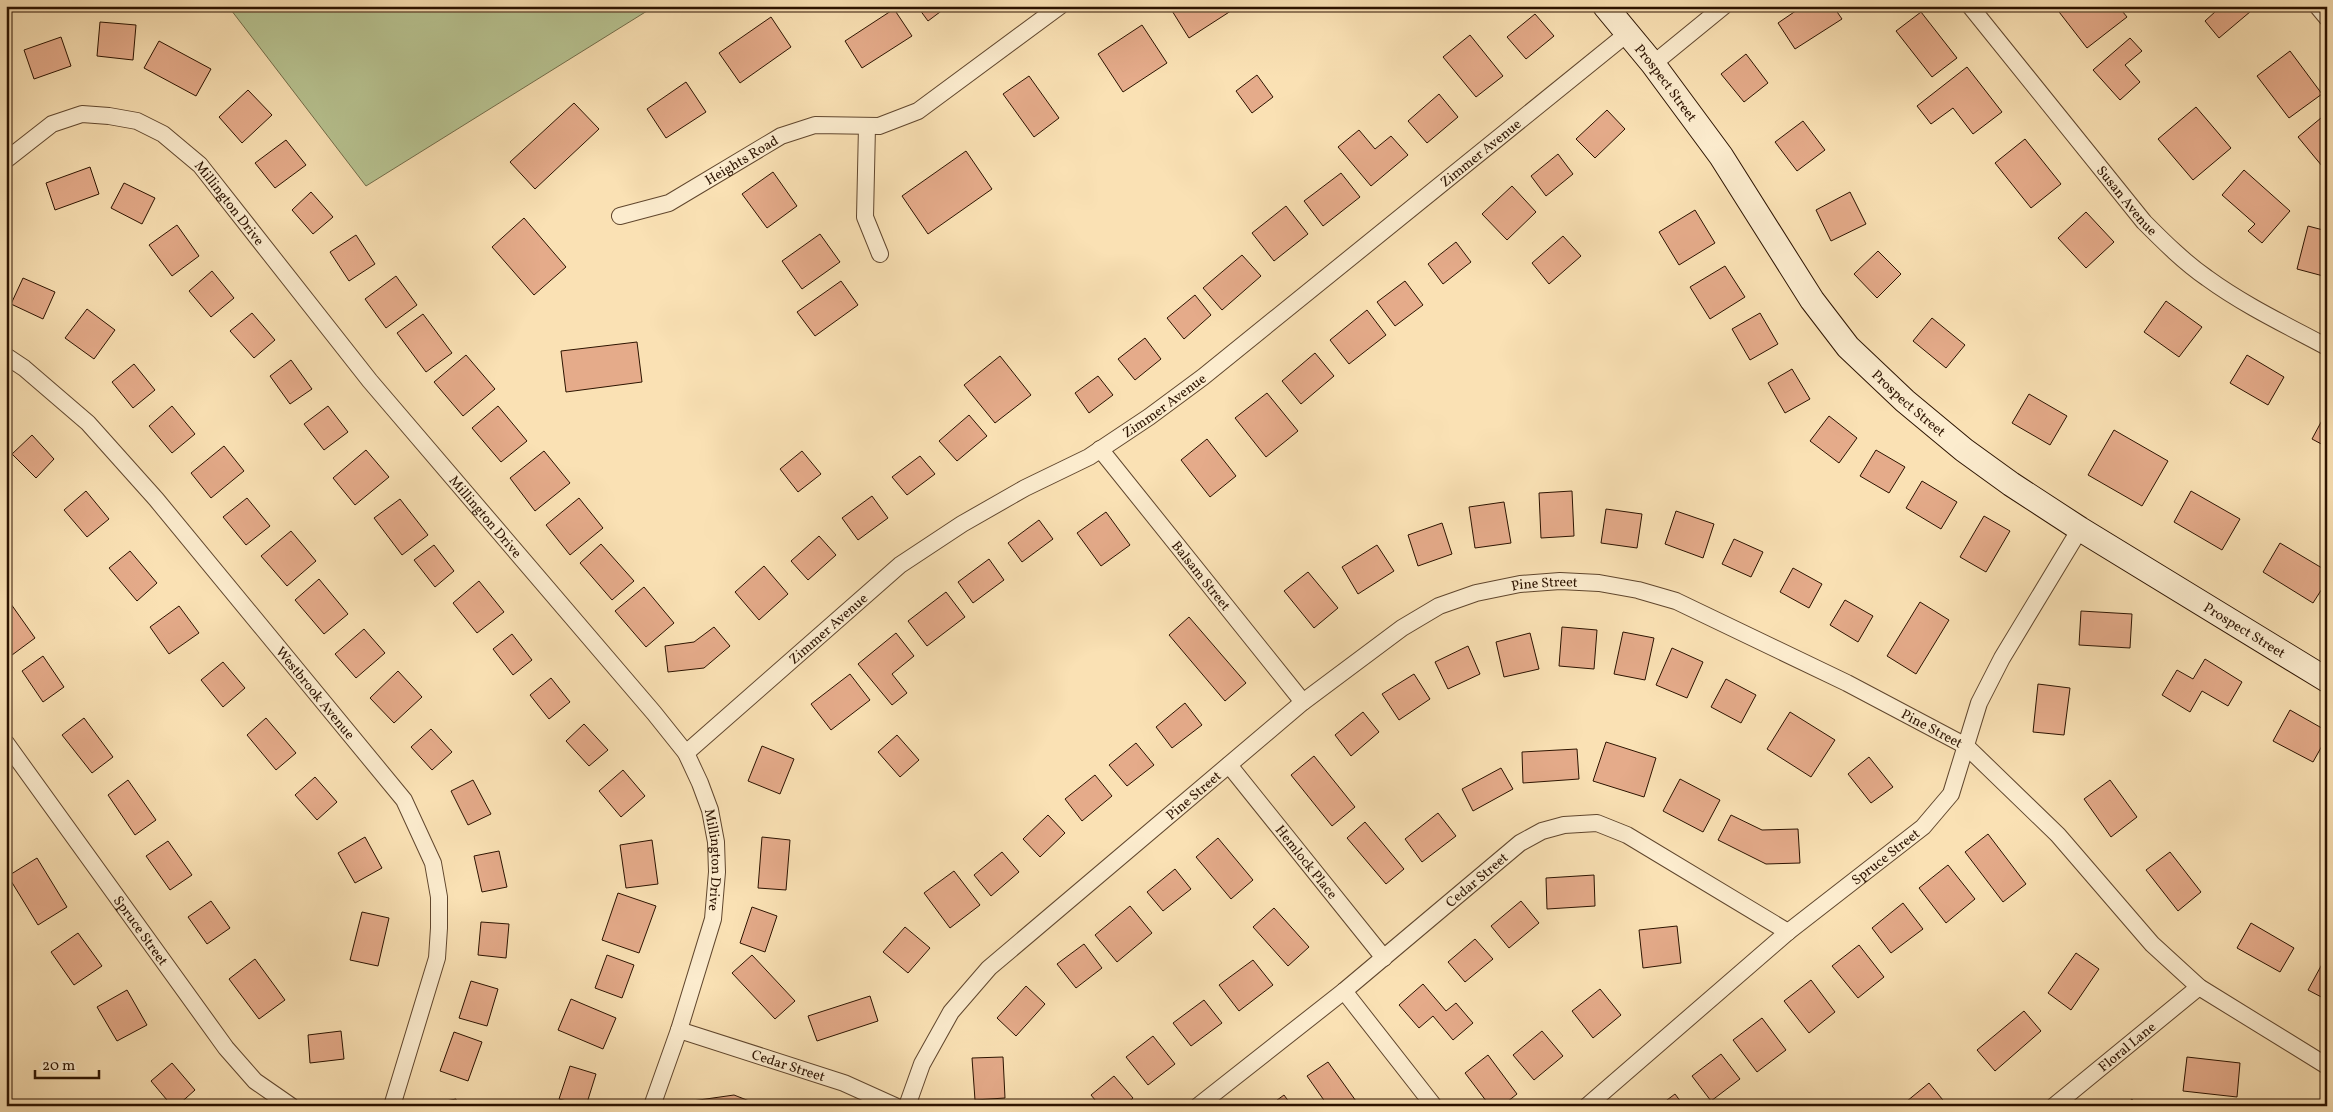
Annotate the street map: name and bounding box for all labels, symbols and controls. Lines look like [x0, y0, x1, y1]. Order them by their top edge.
street label: Prospect Street [1629, 41, 1701, 126]
street label: Zimmer Avenue [1437, 115, 1526, 192]
street label: Heights Road [702, 132, 782, 190]
street label: Millington Drive [189, 157, 268, 250]
street label: Susan Avenue [2091, 162, 2161, 241]
street label: Prospect Street [1867, 366, 1949, 442]
street label: Zimmer Avenue [1119, 370, 1211, 443]
street label: Millington Drive [444, 472, 526, 563]
street label: Balsam Street [1166, 537, 1234, 615]
street label: Pine Street [1510, 573, 1578, 597]
street label: Zimmer Avenue [786, 589, 873, 669]
street label: Prospect Street [2199, 599, 2289, 663]
street label: Westbrook Avenue [271, 643, 359, 744]
street label: Pine Street [1898, 705, 1966, 754]
street label: Pine Street [1163, 767, 1226, 825]
street label: Millington Drive [699, 807, 725, 912]
street label: Hemlock Place [1270, 822, 1341, 904]
street label: Spruce Street [1848, 825, 1924, 890]
street label: Cedar Street [1442, 849, 1513, 912]
street label: Spruce Street [108, 892, 172, 970]
street label: Floral Lane [2095, 1018, 2161, 1077]
street label: Cedar Street [749, 1046, 827, 1087]
scale bar [35, 1047, 99, 1079]
text: 20 m [42, 1056, 75, 1077]

